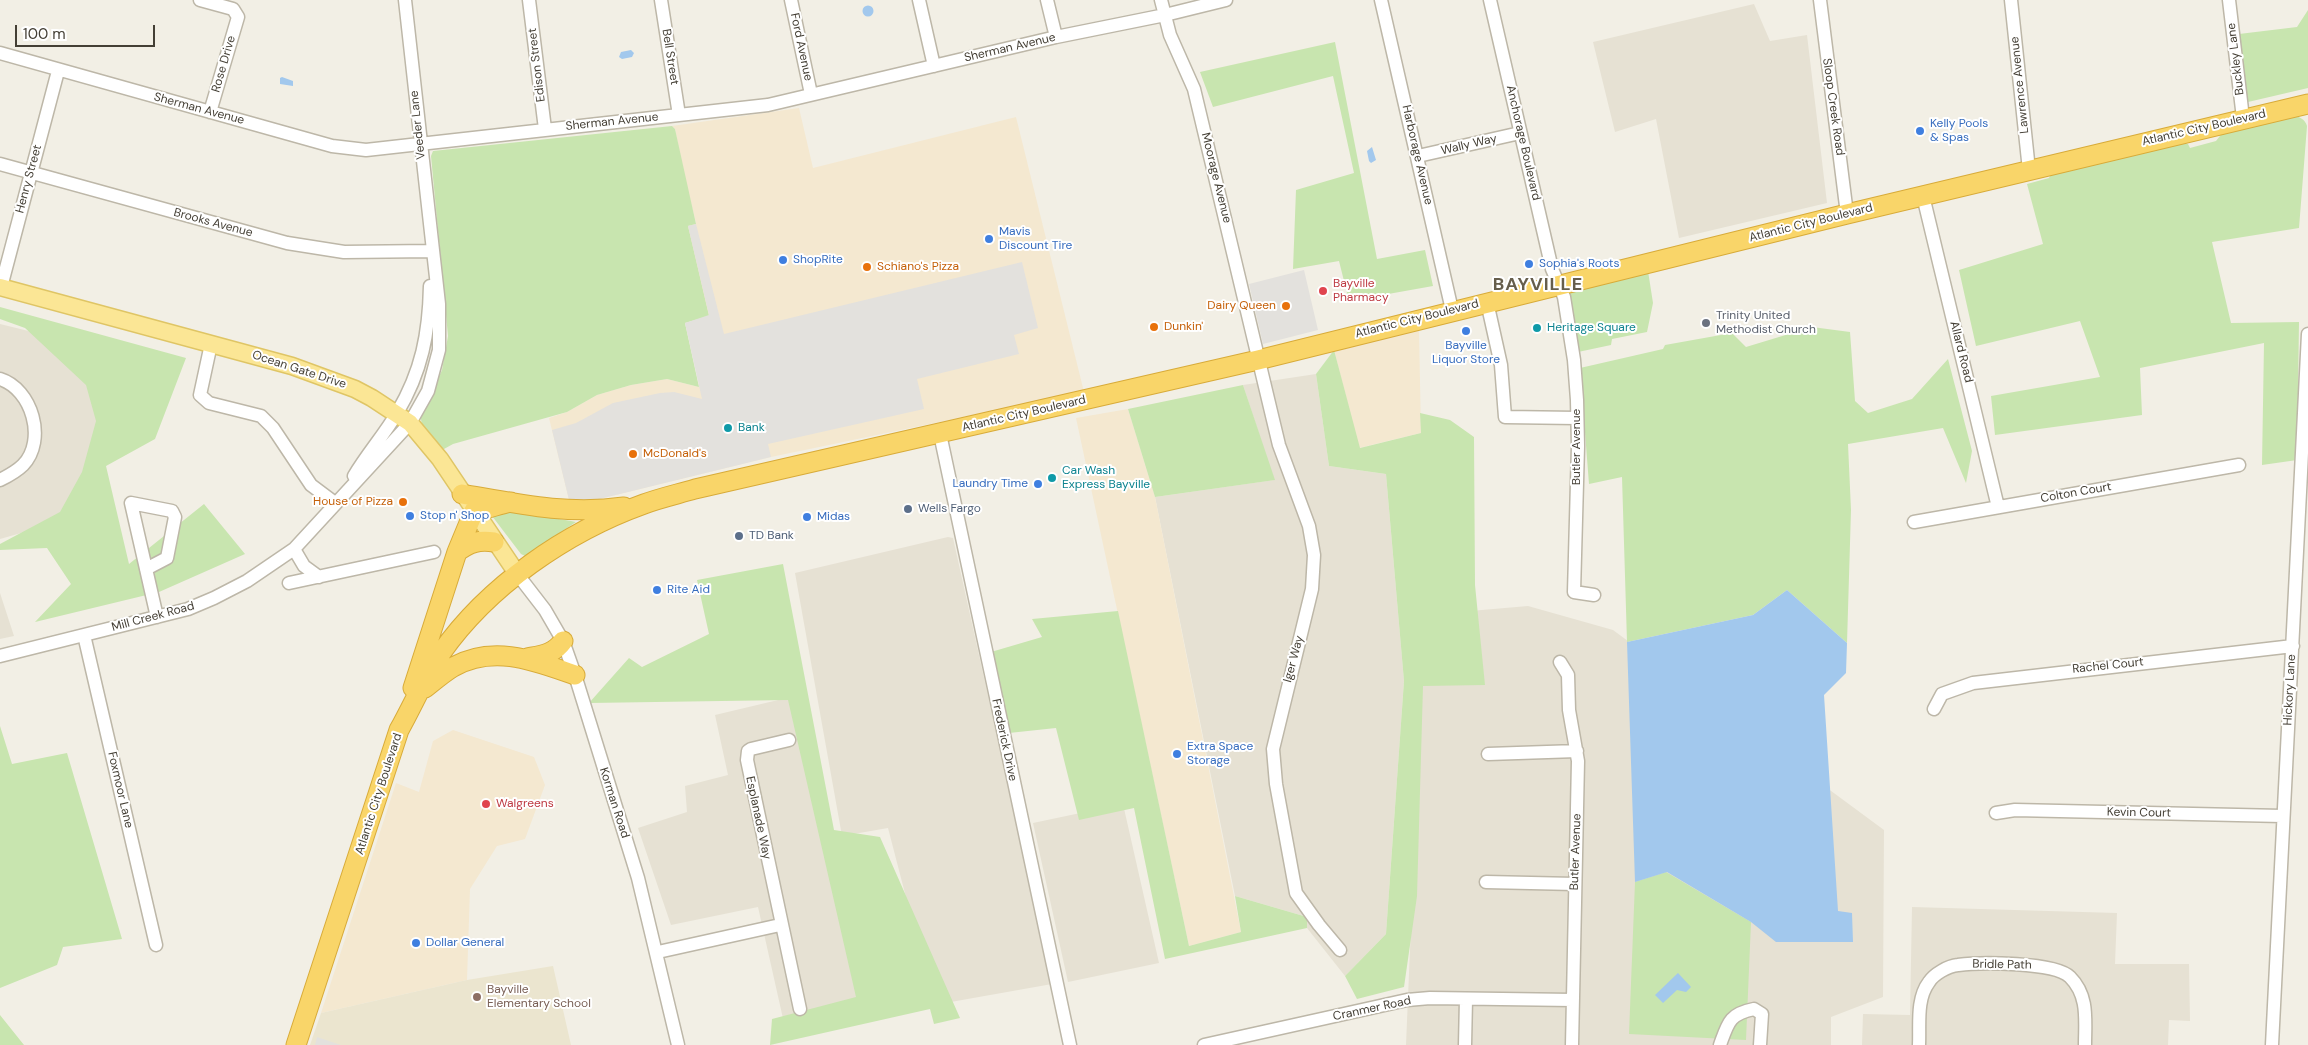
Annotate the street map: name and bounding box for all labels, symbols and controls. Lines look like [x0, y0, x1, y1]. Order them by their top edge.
street label: Ford Avenue [787, 12, 815, 82]
scale bar [18, 15, 158, 47]
street label: Buckley Lane [2224, 22, 2248, 96]
text: 100 m [23, 24, 66, 44]
street label: Edison Street [525, 27, 549, 103]
street label: Bell Street [658, 28, 682, 86]
street label: Sherman Avenue [963, 31, 1057, 65]
street label: Rose Drive [209, 34, 239, 94]
street label: Lawrence Avenue [2008, 36, 2032, 134]
street label: Sloop Creek Road [1819, 57, 1847, 157]
street label: Anchorage Boulevard [1503, 84, 1543, 202]
street label: Sherman Avenue [152, 90, 246, 128]
street label: Veeder Lane [407, 90, 429, 160]
street label: Harborage Avenue [1399, 104, 1435, 206]
street label: Atlantic City Boulevard [2141, 107, 2267, 149]
street label: Sherman Avenue [565, 110, 659, 134]
place label: Kelly Pools & Spas [1930, 117, 1988, 145]
marker: Kelly Pools & Spas [1914, 125, 1926, 137]
street label: Moorage Avenue [1198, 131, 1234, 225]
street label: Wally Way [1440, 132, 1498, 158]
street label: Henry Street [13, 143, 45, 215]
street label: Atlantic City Boulevard [1748, 201, 1874, 245]
street label: Brooks Avenue [172, 206, 254, 240]
place label: Mavis Discount Tire [999, 225, 1072, 253]
marker: Mavis Discount Tire [983, 233, 995, 245]
place label: ShopRite [793, 253, 843, 267]
marker: ShopRite [777, 254, 789, 266]
place label: Sophia's Roots [1539, 257, 1620, 271]
marker: Sophia's Roots [1523, 258, 1535, 270]
place label: Schiano's Pizza [877, 260, 959, 274]
marker: Schiano's Pizza [861, 261, 873, 273]
district label: BAYVILLE [1492, 274, 1584, 296]
place label: Bayville Pharmacy [1333, 277, 1389, 305]
marker: Bayville Pharmacy [1317, 285, 1329, 297]
street label: Atlantic City Boulevard [1354, 297, 1480, 341]
place label: Dairy Queen [1207, 299, 1276, 313]
marker: Dairy Queen [1280, 300, 1292, 312]
place label: Trinity United Methodist Church [1716, 309, 1816, 337]
marker: Trinity United Methodist Church [1700, 317, 1712, 329]
place label: Dunkin' [1164, 320, 1203, 334]
street label: Allard Road [1946, 320, 1976, 384]
marker: Dunkin' [1148, 321, 1160, 333]
place label: Heritage Square [1547, 321, 1636, 335]
marker: Heritage Square [1531, 322, 1543, 334]
marker: Bayville Liquor Store [1460, 325, 1472, 337]
place label: Bayville Liquor Store [1432, 339, 1500, 367]
street label: Ocean Gate Drive [250, 348, 348, 392]
street label: Atlantic City Boulevard [961, 393, 1087, 435]
street label: Butler Avenue [1570, 409, 1584, 485]
place label: Bank [738, 421, 765, 435]
marker: Bank [722, 422, 734, 434]
place label: McDonald's [643, 447, 707, 461]
marker: McDonald's [627, 448, 639, 460]
place label: Car Wash Express Bayville [1062, 464, 1150, 492]
marker: Car Wash Express Bayville [1046, 472, 1058, 484]
place label: Laundry Time [952, 477, 1028, 491]
marker: Laundry Time [1032, 478, 1044, 490]
street label: Colton Court [2039, 480, 2113, 506]
place label: House of Pizza [313, 495, 393, 509]
marker: House of Pizza [397, 496, 409, 508]
place label: Wells Fargo [918, 502, 981, 516]
marker: Wells Fargo [902, 503, 914, 515]
place label: Stop n' Shop [420, 509, 489, 523]
marker: Stop n' Shop [404, 510, 416, 522]
place label: Midas [817, 510, 850, 524]
marker: Midas [801, 511, 813, 523]
place label: TD Bank [749, 529, 794, 543]
marker: TD Bank [733, 530, 745, 542]
place label: Rite Aid [667, 583, 710, 597]
marker: Rite Aid [651, 584, 663, 596]
street label: Mill Creek Road [110, 599, 196, 635]
street label: Iger Way [1281, 634, 1307, 684]
street label: Hickory Lane [2281, 654, 2299, 726]
street label: Rachel Court [2072, 655, 2144, 677]
street label: Frederick Drive [988, 698, 1020, 782]
street label: Atlantic City Boulevard [353, 732, 405, 856]
place label: Extra Space Storage [1187, 740, 1253, 768]
marker: Extra Space Storage [1171, 748, 1183, 760]
street label: Foxmoor Lane [104, 750, 136, 830]
street label: Korman Road [596, 766, 632, 840]
street label: Esplanade Way [742, 775, 774, 861]
place label: Walgreens [496, 797, 554, 811]
marker: Walgreens [480, 798, 492, 810]
street label: Kevin Court [2107, 805, 2171, 821]
street label: Butler Avenue [1567, 813, 1585, 891]
place label: Dollar General [426, 936, 504, 950]
marker: Dollar General [410, 937, 422, 949]
street label: Bridle Path [1972, 957, 2032, 973]
place label: Bayville Elementary School [487, 983, 591, 1011]
marker: Bayville Elementary School [471, 991, 483, 1003]
street label: Cranmer Road [1332, 994, 1412, 1024]

